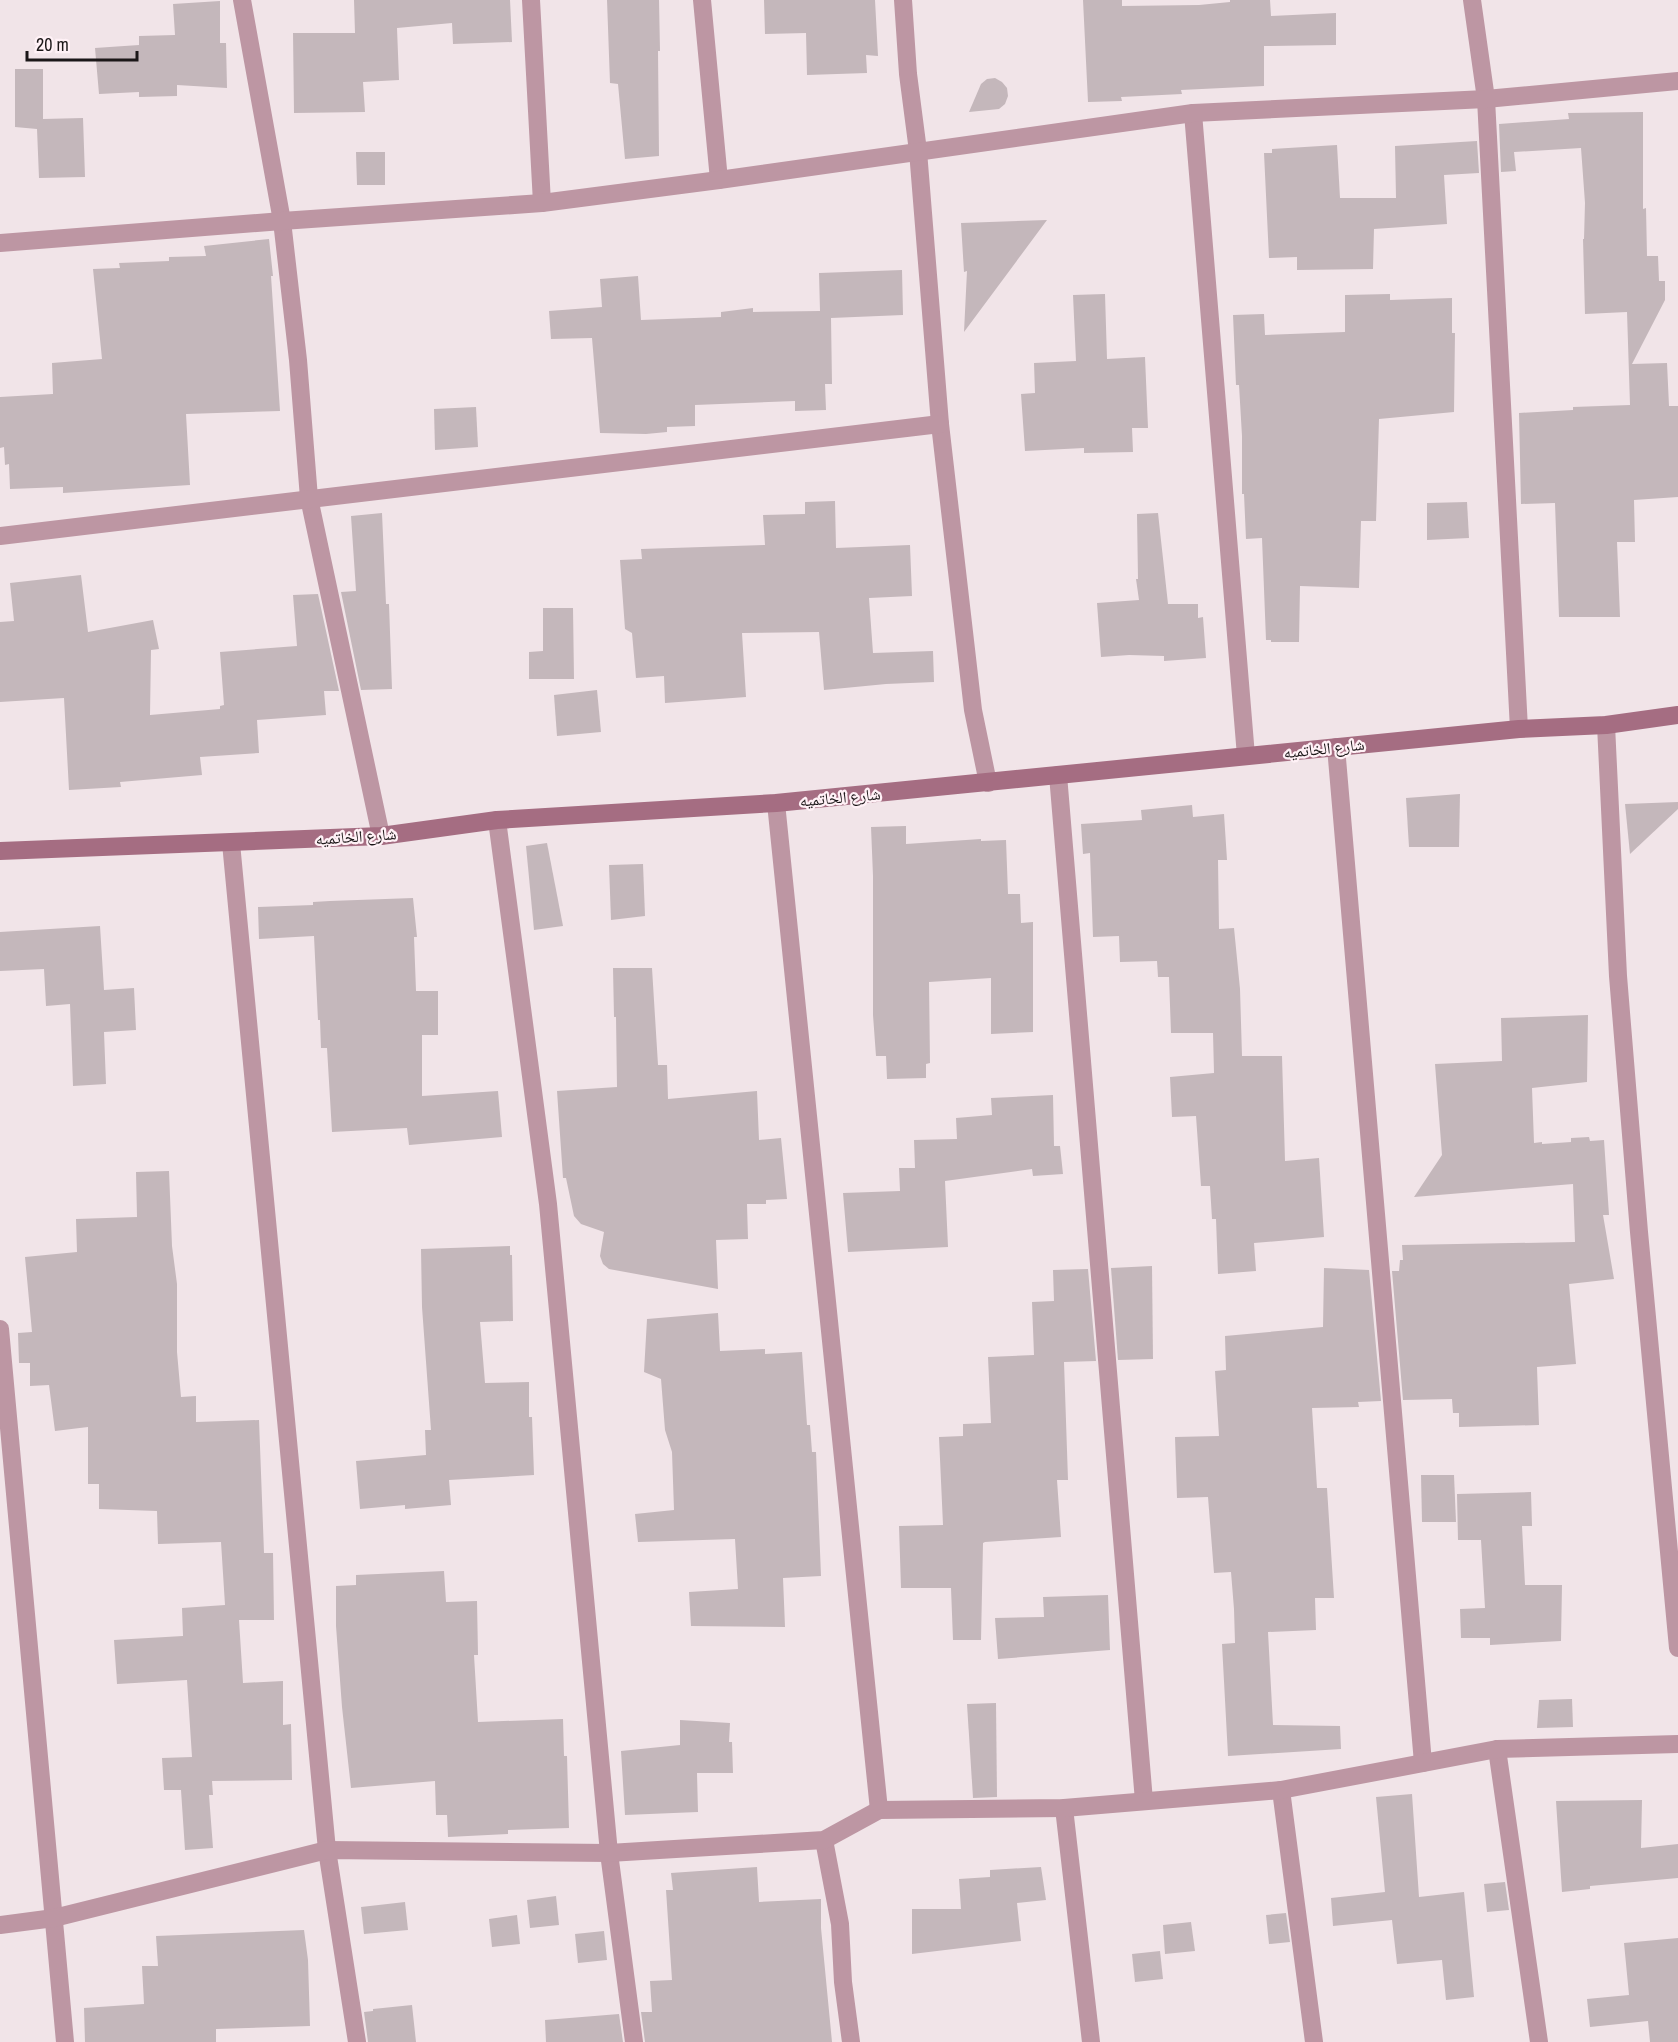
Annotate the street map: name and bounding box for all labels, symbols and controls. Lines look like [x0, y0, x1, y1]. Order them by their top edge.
scale bar [27, 24, 136, 62]
text: 20 m [36, 32, 69, 57]
street label: شارع الخاتميه [1283, 733, 1365, 763]
street label: شارع الخاتميه [799, 783, 881, 811]
street label: شارع الخاتميه [315, 822, 397, 850]

